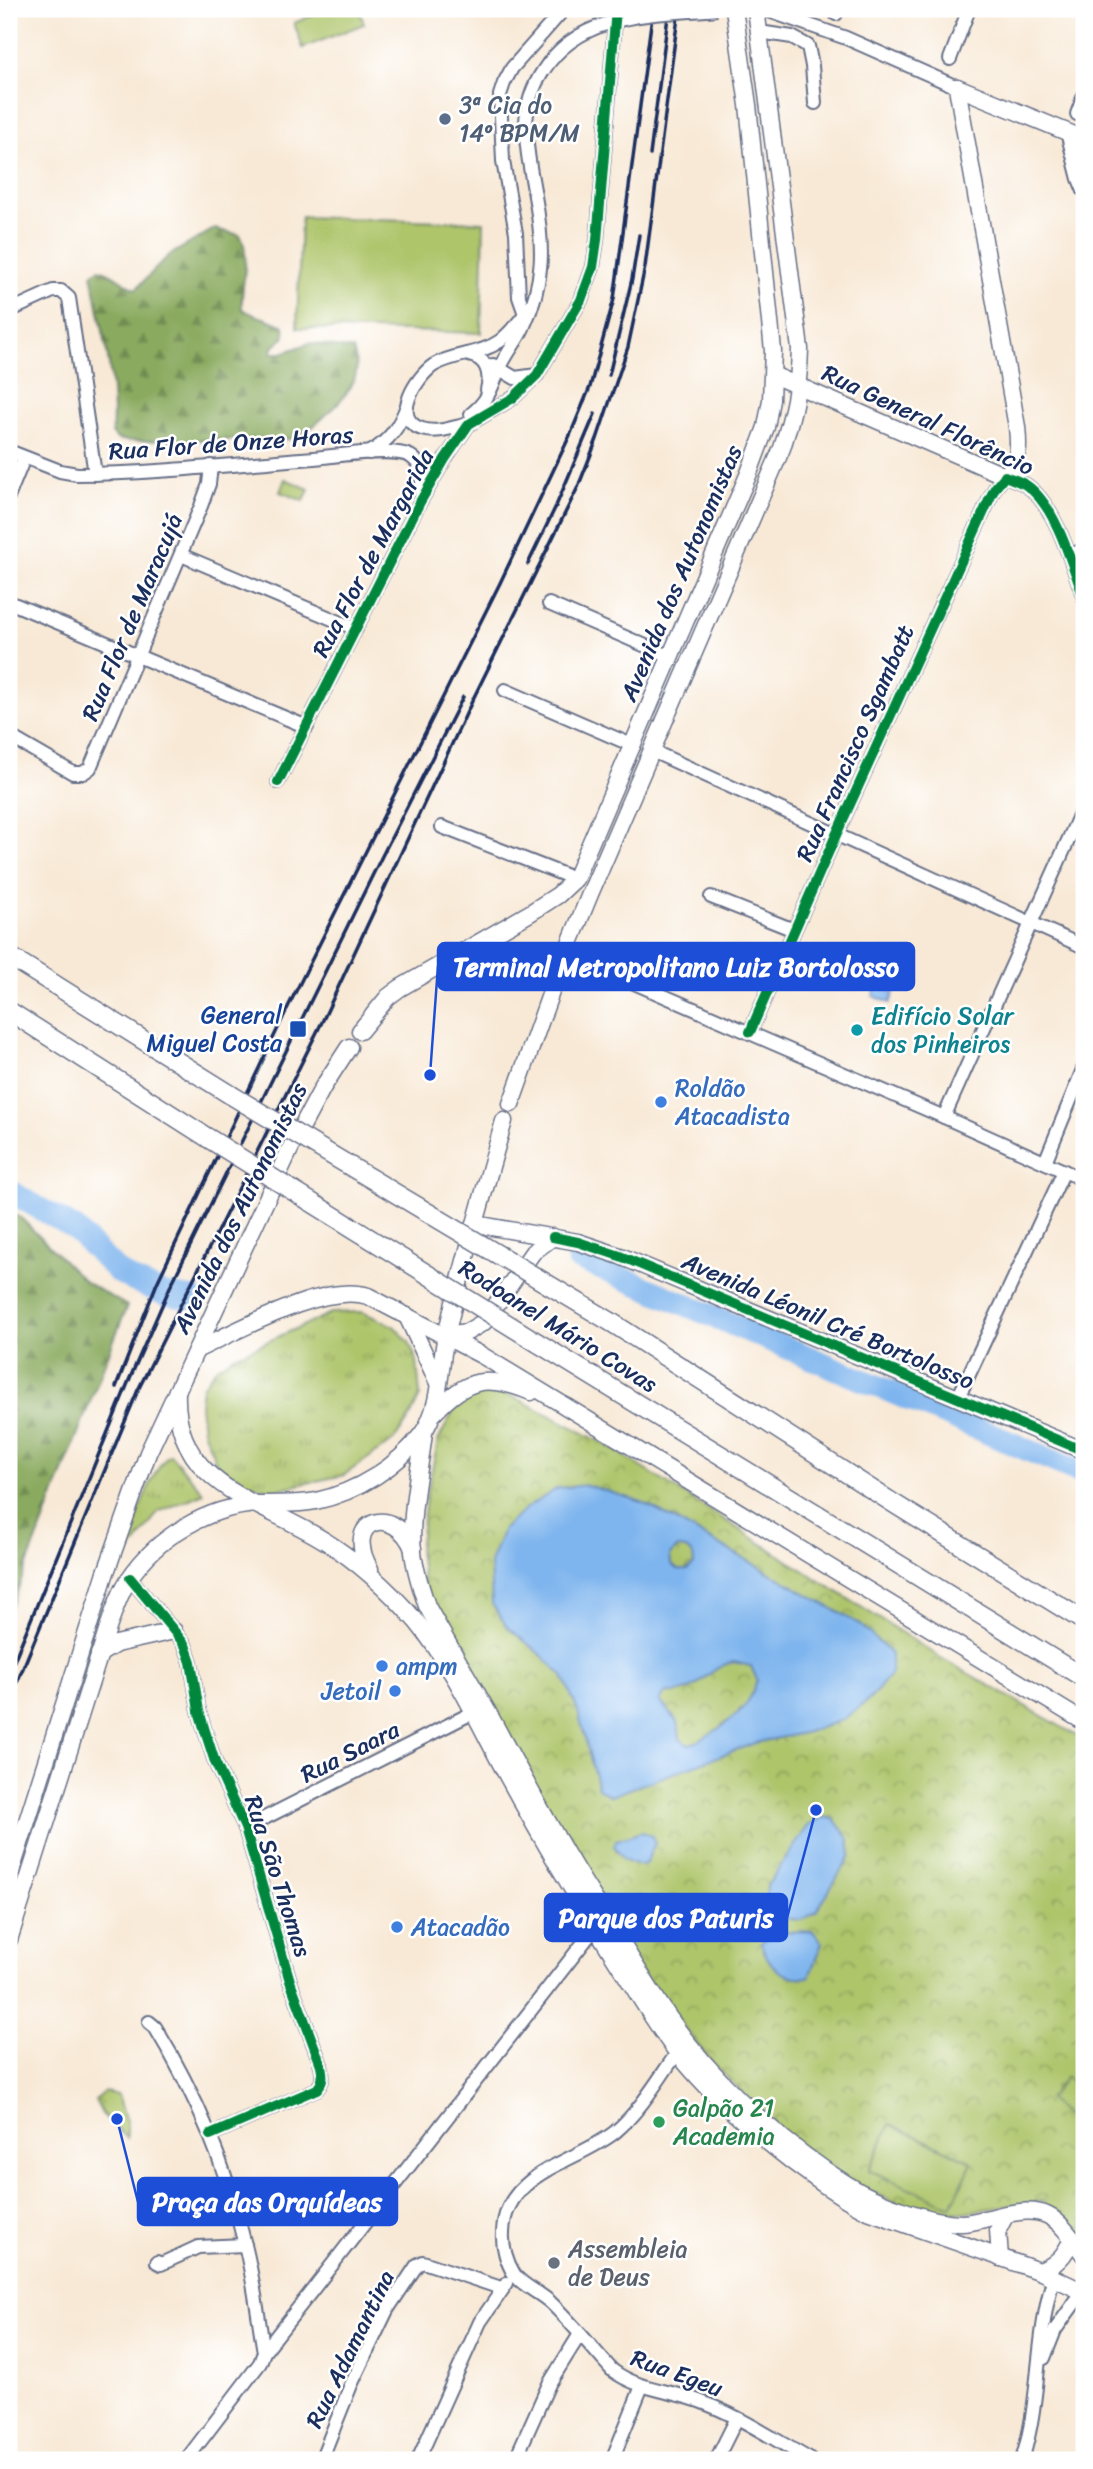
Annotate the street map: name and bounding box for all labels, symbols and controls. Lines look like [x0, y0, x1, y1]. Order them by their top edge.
place label: 3ª Cia do 14º BPM/M [459, 84, 580, 154]
marker: 3ª Cia do 14º BPM/M [437, 111, 453, 127]
street label: Rua General Florêncio [815, 352, 1041, 488]
street label: Rua Flor de Onze Horas [107, 413, 356, 472]
street label: Avenida dos Autonomistas [607, 438, 754, 709]
street label: Rua Flor de Margarida [300, 440, 446, 665]
street label: Rua Flor de Maracujá [69, 507, 195, 727]
street label: Rua Francisco Sgambatt [784, 617, 926, 868]
callout: Terminal Metropolitano Luiz Bortolosso [438, 943, 914, 990]
text: Terminal Metropolitano Luiz Bortolosso [453, 944, 899, 990]
place label: General Miguel Costa [147, 994, 283, 1064]
place label: Edifício Solar dos Pinheiros [871, 995, 1016, 1065]
marker: General Miguel Costa [288, 1019, 308, 1039]
marker: Edifício Solar dos Pinheiros [849, 1022, 865, 1038]
place label: Roldão Atacadista [674, 1067, 790, 1137]
street label: Avenida dos Autonomistas [160, 1075, 319, 1342]
marker: Roldão Atacadista [653, 1094, 669, 1110]
street label: Avenida Léonil Cré Bortolosso [674, 1240, 981, 1402]
street label: Rodoanel Mário Covas [450, 1248, 666, 1404]
place label: ampm [396, 1645, 458, 1687]
marker: ampm [374, 1658, 390, 1674]
place label: Jetoil [320, 1670, 382, 1712]
marker: Jetoil [387, 1683, 403, 1699]
street label: Rua Saara [293, 1709, 408, 1795]
street label: Rua São Thomas [232, 1790, 324, 1963]
callout: Parque dos Paturis [545, 1894, 787, 1941]
text: Parque dos Paturis [559, 1895, 775, 1941]
place label: Atacadão [410, 1906, 510, 1948]
marker: Atacadão [389, 1919, 405, 1935]
place label: Galpão 21 Academia [672, 2087, 775, 2157]
marker: Galpão 21 Academia [651, 2114, 667, 2130]
callout: Praça das Orquídeas [138, 2178, 397, 2225]
text: Praça das Orquídeas [152, 2179, 383, 2225]
place label: Assembleia de Deus [567, 2228, 688, 2298]
marker: Assembleia de Deus [546, 2255, 562, 2271]
street label: Rua Adamantina [293, 2263, 407, 2435]
street label: Rua Egeu [625, 2337, 729, 2409]

